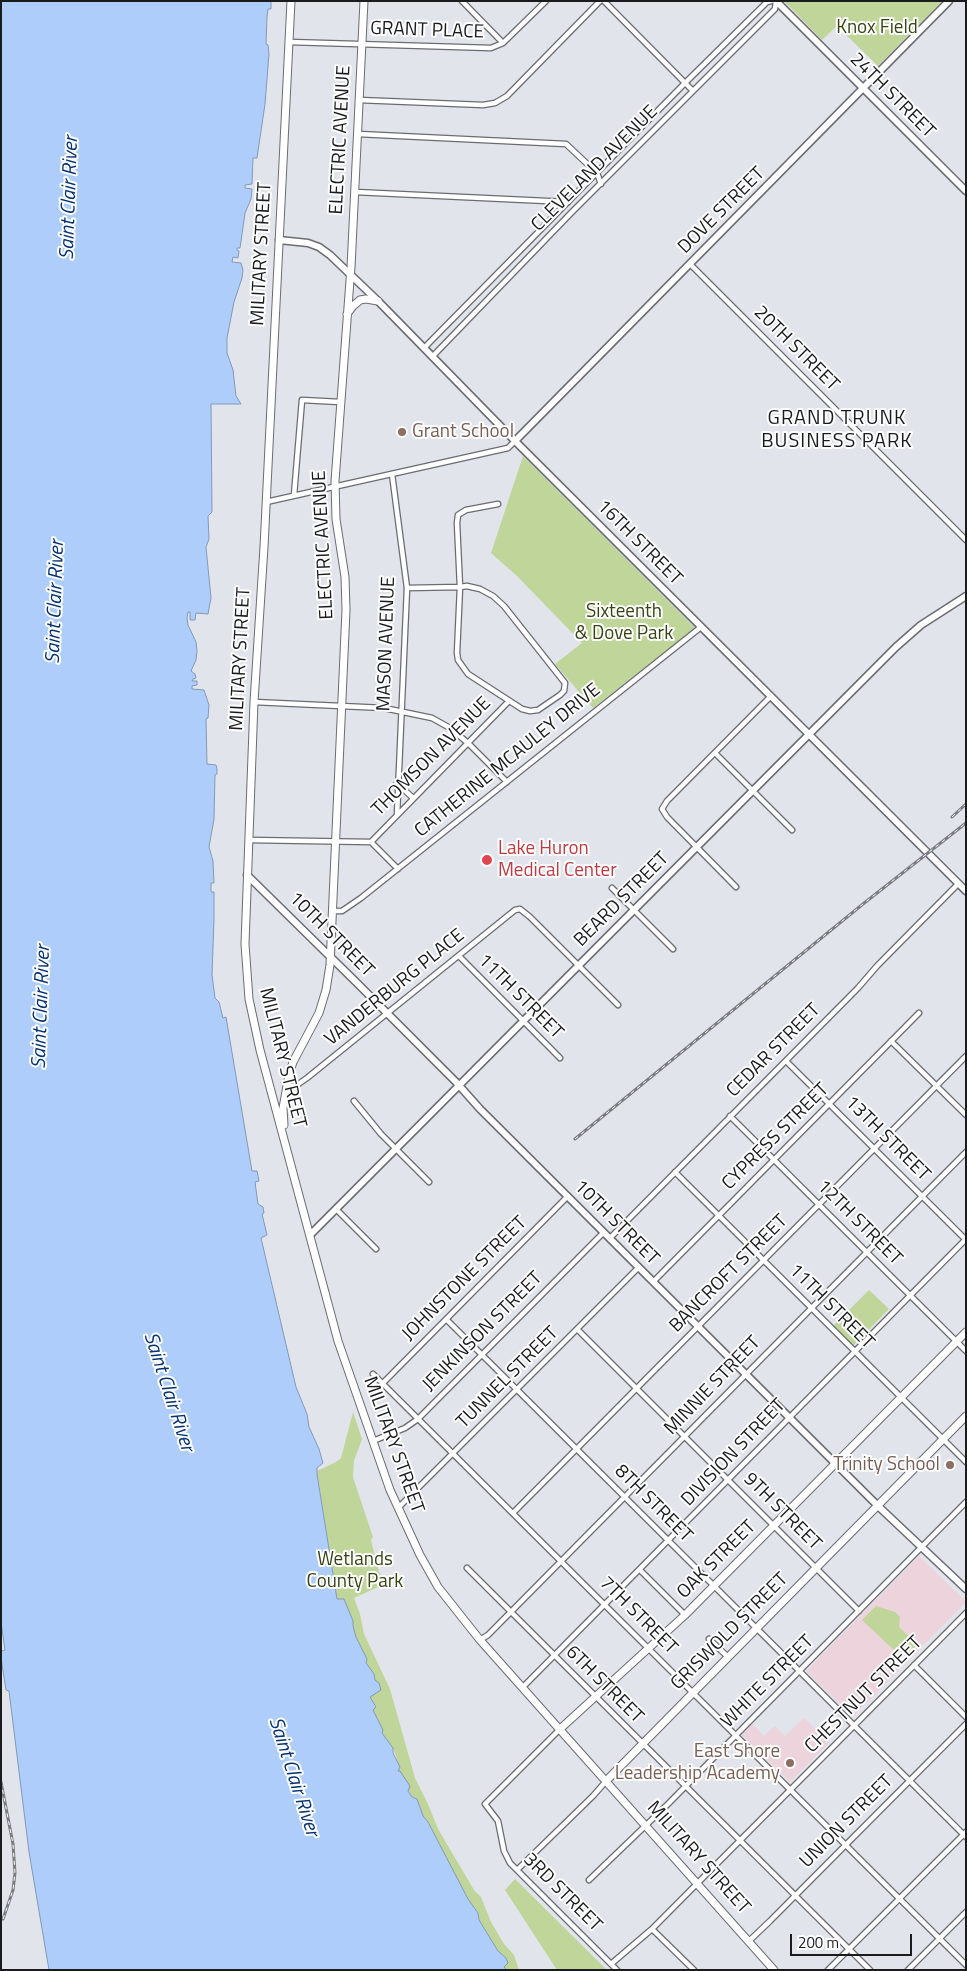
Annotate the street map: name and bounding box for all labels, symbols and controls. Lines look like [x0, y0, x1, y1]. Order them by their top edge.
park label: Knox Field [836, 17, 918, 39]
street label: GRANT PLACE [370, 18, 484, 44]
street label: 24TH STREET [845, 49, 939, 143]
street label: ELECTRIC AVENUE [326, 65, 356, 215]
street label: CLEVELAND AVENUE [527, 101, 663, 237]
water label: Saint Clair River [56, 136, 84, 260]
street label: DOVE STREET [674, 163, 770, 259]
street label: MILITARY STREET [247, 182, 277, 326]
street label: 20TH STREET [749, 302, 843, 396]
district label: GRAND TRUNK BUSINESS PARK [760, 407, 914, 454]
place label: Grant School [412, 421, 514, 443]
marker: Grant School [396, 426, 408, 438]
street label: ELECTRIC AVENUE [309, 470, 339, 620]
street label: 16TH STREET [592, 496, 686, 590]
water label: Saint Clair River [42, 540, 70, 664]
street label: MASON AVENUE [373, 576, 401, 712]
street label: MILITARY STREET [226, 587, 256, 731]
park label: Sixteenth & Dove Park [575, 601, 673, 645]
street label: CATHERINE MCAULEY DRIVE [411, 679, 605, 843]
street label: THOMSON AVENUE [368, 693, 496, 821]
place label: Lake Huron Medical Center [498, 838, 617, 882]
street label: BEARD STREET [570, 848, 674, 952]
marker: Lake Huron Medical Center [480, 853, 494, 867]
street label: 10TH STREET [284, 888, 378, 982]
street label: VANDERBURG PLACE [321, 925, 469, 1051]
water label: Saint Clair River [28, 945, 56, 1069]
street label: 11TH STREET [473, 950, 567, 1044]
street label: MILITARY STREET [254, 986, 310, 1130]
street label: CEDAR STREET [722, 999, 826, 1103]
street label: CYPRESS STREET [718, 1079, 834, 1195]
street label: 13TH STREET [840, 1092, 934, 1186]
street label: 10TH STREET [569, 1176, 663, 1270]
street label: 12TH STREET [812, 1176, 906, 1270]
street label: BANCROFT STREET [665, 1210, 793, 1338]
street label: JOHNSTONE STREET [398, 1212, 532, 1346]
street label: 11TH STREET [784, 1260, 878, 1354]
street label: JENKINSON STREET [418, 1267, 548, 1397]
street label: TUNNEL STREET [452, 1322, 564, 1434]
water label: Saint Clair River [137, 1329, 199, 1455]
street label: MINNIE STREET [660, 1332, 766, 1440]
street label: MILITARY STREET [358, 1374, 428, 1516]
street label: DIVISION STREET [677, 1395, 791, 1511]
place label: Trinity School [833, 1454, 940, 1476]
marker: Trinity School [944, 1459, 956, 1471]
street label: 8TH STREET [609, 1460, 697, 1548]
street label: 9TH STREET [738, 1468, 826, 1556]
street label: OAK STREET [673, 1516, 761, 1604]
park label: Wetlands County Park [307, 1549, 403, 1593]
street label: GRISWOLD STREET [667, 1569, 793, 1695]
street label: 7TH STREET [594, 1572, 682, 1660]
street label: WHITE STREET [717, 1631, 819, 1733]
street label: CHESTNUT STREET [801, 1632, 927, 1758]
street label: 6TH STREET [560, 1641, 648, 1729]
water label: Saint Clair River [262, 1714, 324, 1840]
place label: East Shore Leadership Academy [615, 1741, 780, 1785]
marker: East Shore Leadership Academy [784, 1757, 796, 1769]
street label: UNION STREET [796, 1771, 898, 1873]
street label: MILITARY STREET [642, 1797, 754, 1919]
street label: 3RD STREET [518, 1849, 606, 1937]
scale bar [792, 1924, 914, 1956]
text: 200 m [798, 1931, 839, 1954]

